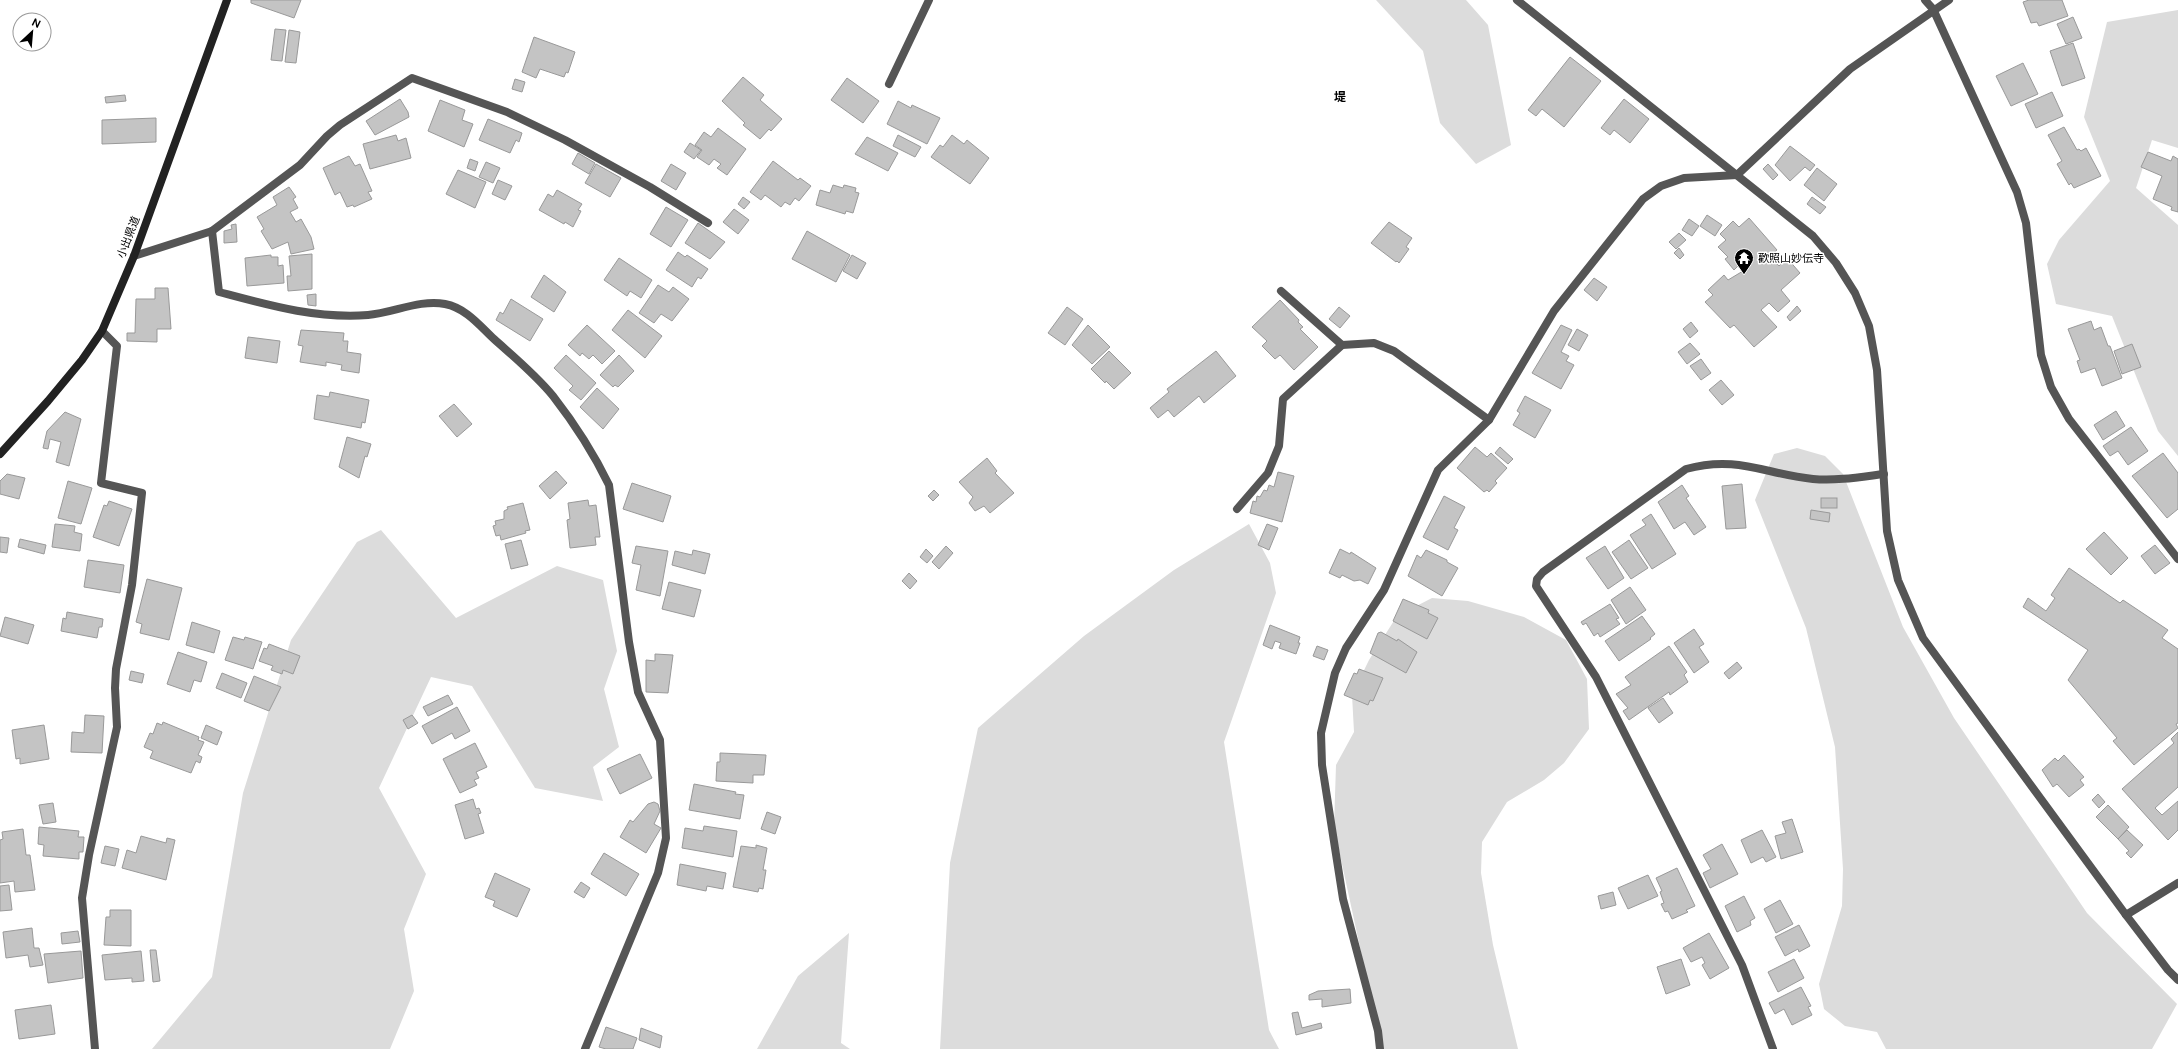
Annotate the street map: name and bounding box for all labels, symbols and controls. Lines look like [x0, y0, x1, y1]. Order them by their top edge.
north arrow [12, 12, 52, 52]
text: N [30, 15, 43, 31]
district label: 堤 [1334, 89, 1346, 105]
street label: 小出県道 [114, 214, 142, 260]
temple icon: 歡照山妙伝寺 [1733, 247, 1755, 275]
place label: 歡照山妙伝寺 [1758, 251, 1824, 265]

